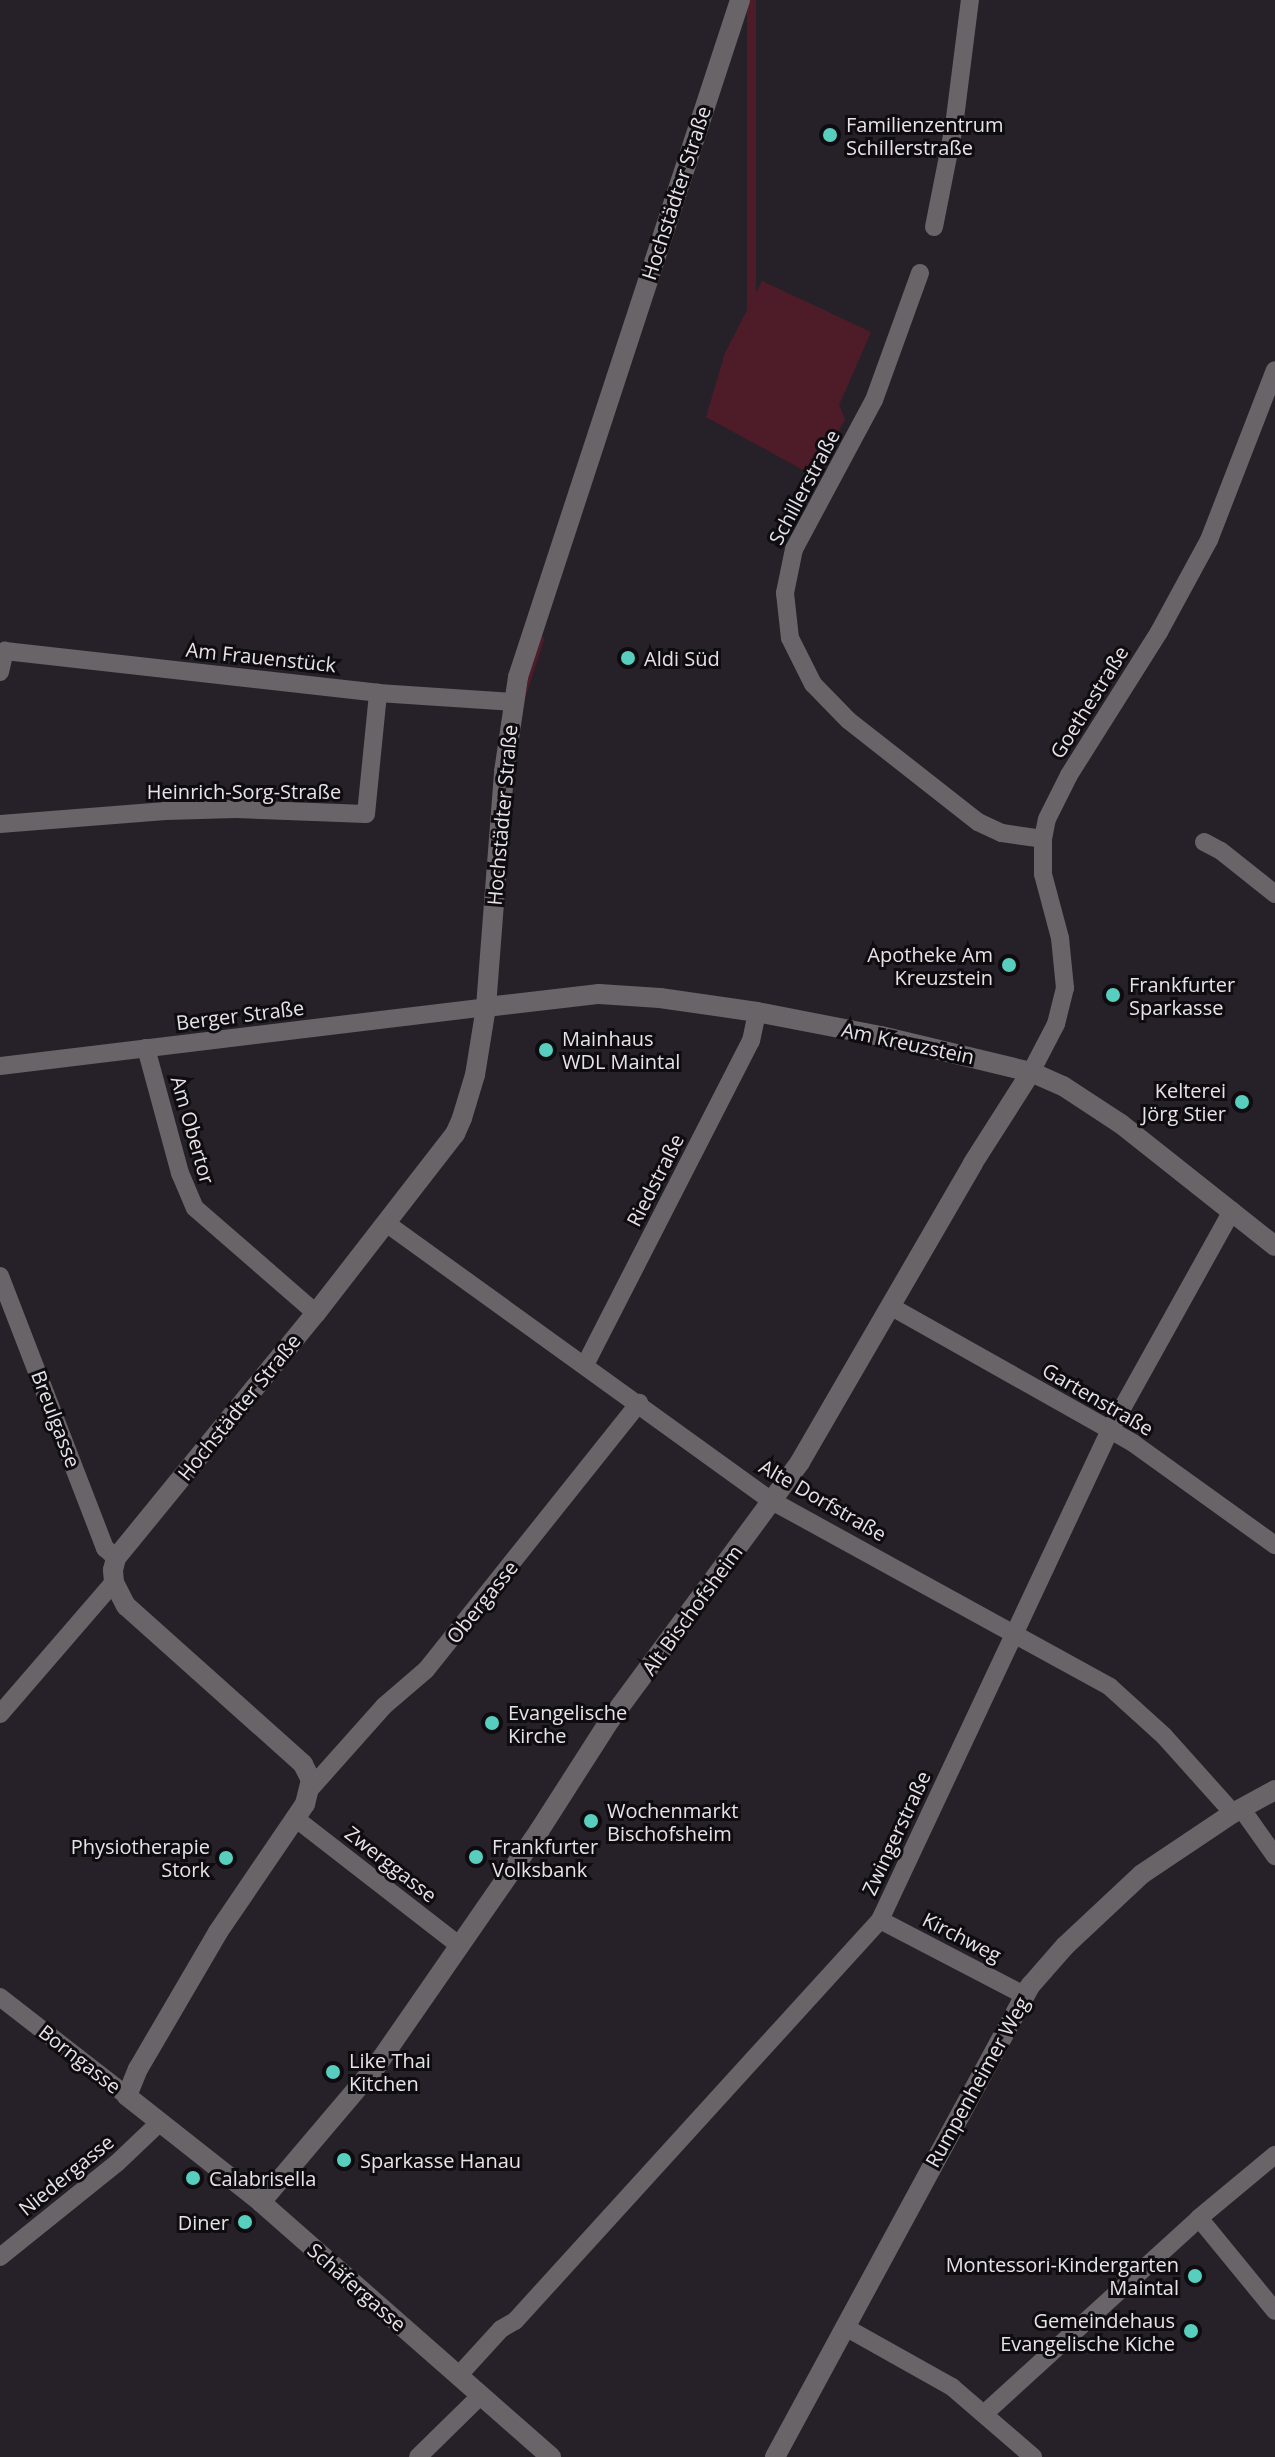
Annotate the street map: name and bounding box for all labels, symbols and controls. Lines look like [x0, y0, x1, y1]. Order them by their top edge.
street label: Hochstädter Straße [637, 103, 715, 283]
place label: Familienzentrum Schillerstraße [846, 112, 1004, 159]
marker: Familienzentrum Schillerstraße [821, 126, 839, 144]
street label: Schillerstraße [764, 425, 844, 549]
street label: Am Frauenstück [185, 637, 337, 677]
street label: Goethestraße [1045, 641, 1133, 763]
place label: Aldi Süd [644, 646, 720, 670]
marker: Aldi Süd [619, 649, 637, 667]
street label: Hochstädter Straße [482, 724, 522, 906]
street label: Heinrich-Sorg-Straße [147, 779, 341, 803]
place label: Apotheke Am Kreuzstein [867, 942, 993, 989]
marker: Apotheke Am Kreuzstein [1000, 956, 1018, 974]
place label: Frankfurter Sparkasse [1129, 972, 1235, 1019]
marker: Frankfurter Sparkasse [1104, 986, 1122, 1004]
street label: Berger Straße [175, 995, 305, 1035]
street label: Am Kreuzstein [840, 1017, 976, 1069]
place label: Mainhaus WDL Maintal [562, 1026, 680, 1073]
marker: Mainhaus WDL Maintal [537, 1041, 555, 1059]
street label: Am Obertor [166, 1073, 220, 1187]
place label: Kelterei Jörg Stier [1142, 1078, 1226, 1125]
marker: Kelterei Jörg Stier [1233, 1093, 1251, 1111]
street label: Riedstraße [621, 1130, 689, 1230]
street label: Hochstädter Straße [173, 1329, 305, 1485]
street label: Gartenstraße [1038, 1358, 1158, 1440]
street label: Breulgasse [27, 1367, 85, 1471]
street label: Alte Dorfstraße [755, 1454, 891, 1546]
street label: Alt Bischofsheim [637, 1540, 747, 1680]
street label: Obergasse [441, 1556, 523, 1648]
place label: Evangelische Kirche [508, 1700, 627, 1747]
marker: Evangelische Kirche [483, 1714, 501, 1732]
street label: Zwingerstraße [857, 1767, 935, 1899]
place label: Wochenmarkt Bischofsheim [607, 1798, 738, 1845]
marker: Wochenmarkt Bischofsheim [582, 1812, 600, 1830]
street label: Zwerggasse [340, 1821, 442, 1907]
place label: Physiotherapie Stork [71, 1834, 210, 1881]
place label: Frankfurter Volksbank [492, 1834, 598, 1881]
marker: Frankfurter Volksbank [467, 1848, 485, 1866]
marker: Physiotherapie Stork [217, 1849, 235, 1867]
street label: Kirchweg [919, 1907, 1005, 1967]
street label: Rumpenheimer Weg [920, 1993, 1034, 2171]
street label: Borngasse [34, 2019, 126, 2099]
place label: Like Thai Kitchen [349, 2048, 431, 2095]
marker: Like Thai Kitchen [324, 2063, 342, 2081]
street label: Niedergasse [14, 2129, 118, 2221]
place label: Sparkasse Hanau [360, 2148, 521, 2172]
marker: Sparkasse Hanau [335, 2151, 353, 2169]
place label: Calabrisella [209, 2166, 316, 2190]
marker: Calabrisella [184, 2169, 202, 2187]
place label: Diner [178, 2210, 229, 2234]
marker: Diner [236, 2213, 254, 2231]
street label: Schäfergasse [303, 2238, 411, 2336]
place label: Montessori-Kindergarten Maintal [946, 2252, 1179, 2299]
marker: Montessori-Kindergarten Maintal [1186, 2267, 1204, 2285]
place label: Gemeindehaus Evangelische Kiche [1000, 2308, 1175, 2355]
marker: Gemeindehaus Evangelische Kiche [1182, 2322, 1200, 2340]

